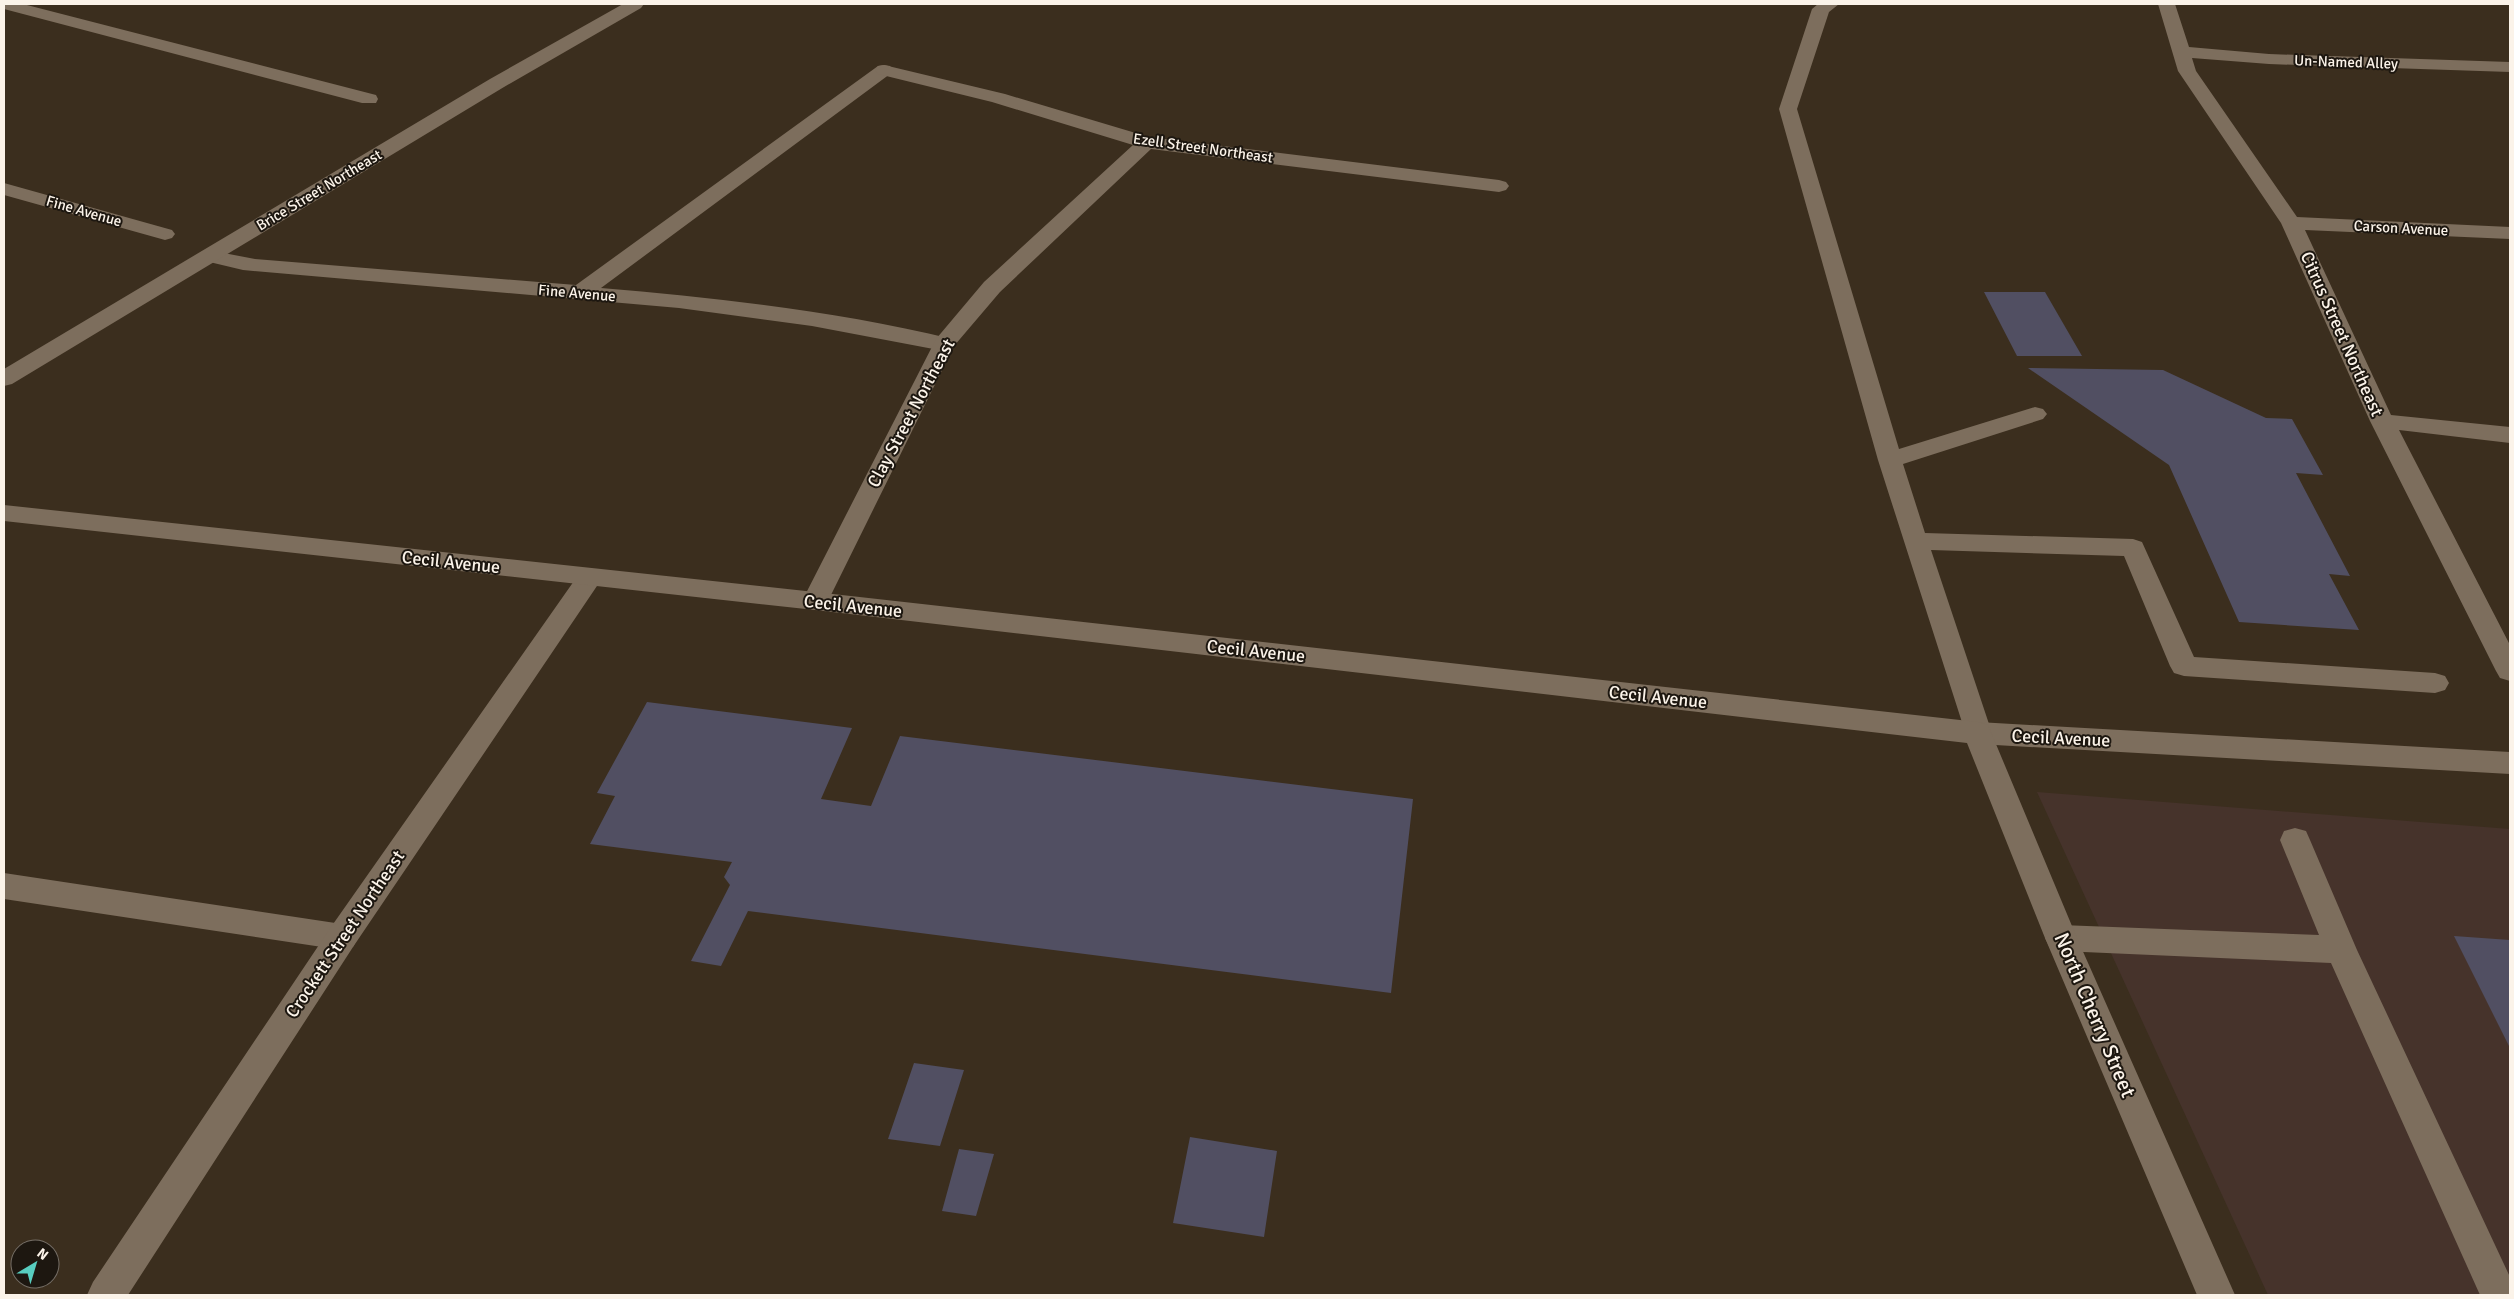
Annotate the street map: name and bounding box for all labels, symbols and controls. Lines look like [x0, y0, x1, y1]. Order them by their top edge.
street label: Un-Named Alley [2294, 51, 2398, 73]
street label: Ezell Street Northeast [1132, 129, 1274, 167]
street label: Brice Street Northeast [253, 145, 385, 235]
street label: Fine Avenue [44, 192, 124, 230]
street label: Carson Avenue [2353, 217, 2449, 239]
street label: Citrus Street Northeast [2296, 248, 2388, 420]
street label: Fine Avenue [537, 281, 617, 305]
street label: Clay Street Northeast [862, 335, 960, 491]
street label: Cecil Avenue [401, 546, 501, 578]
street label: Cecil Avenue [803, 590, 903, 622]
street label: Cecil Avenue [1206, 635, 1306, 667]
street label: Cecil Avenue [1608, 681, 1708, 713]
street label: Cecil Avenue [2011, 724, 2111, 752]
street label: Crockett Street Northeast [281, 846, 409, 1022]
street label: North Cherry Street [2049, 929, 2141, 1101]
north arrow [10, 1239, 60, 1289]
text: N [34, 1244, 52, 1264]

